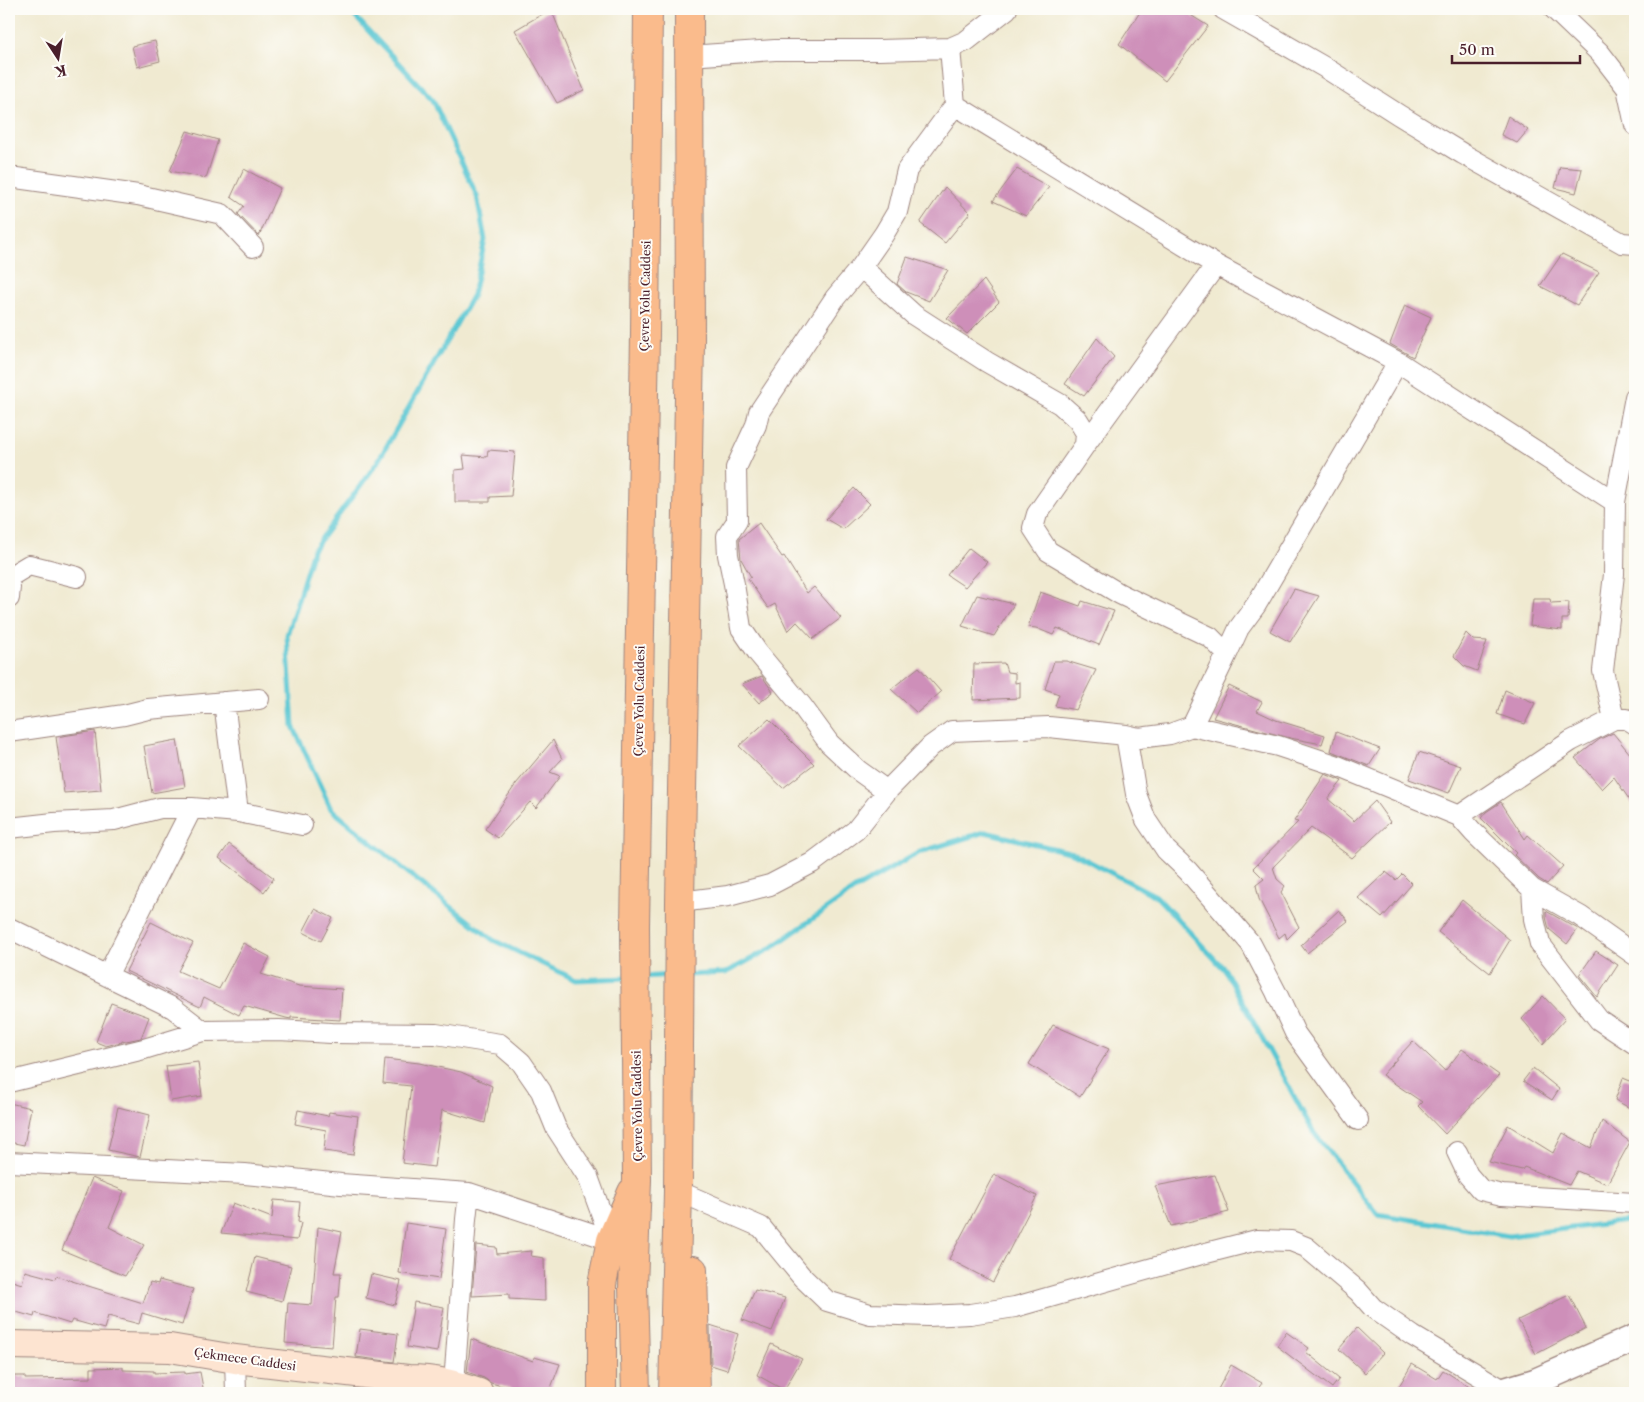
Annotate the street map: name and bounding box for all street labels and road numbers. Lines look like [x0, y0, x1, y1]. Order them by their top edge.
street label: Çevre Yolu Caddesi [637, 240, 653, 352]
street label: Çevre Yolu Caddesi [631, 645, 647, 757]
street label: Çevre Yolu Caddesi [629, 1050, 645, 1162]
street label: Çekmece Caddesi [193, 1344, 297, 1374]

